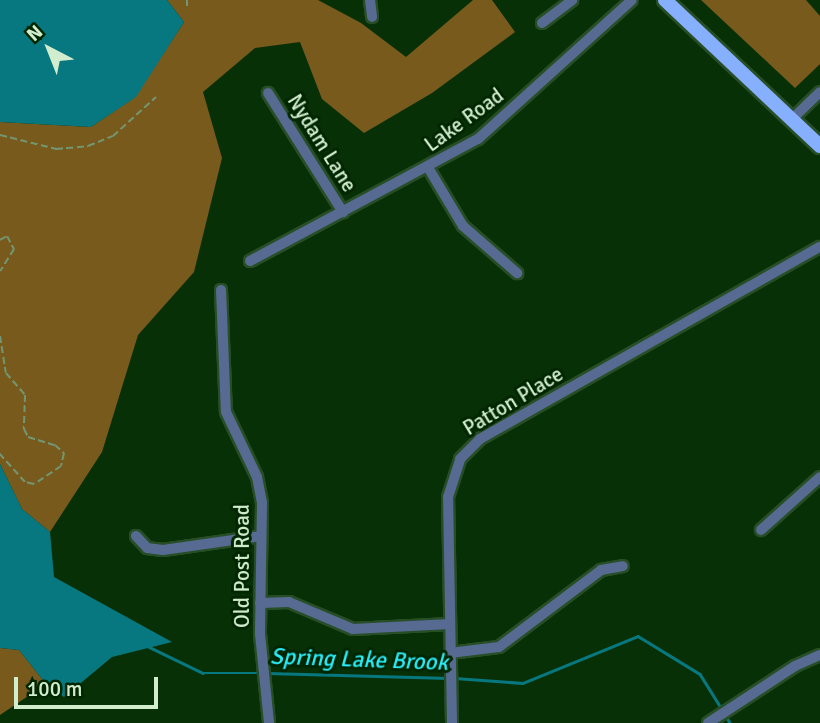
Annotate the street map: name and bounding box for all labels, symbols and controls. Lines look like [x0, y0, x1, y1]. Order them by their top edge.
north arrow [14, 14, 84, 84]
text: N [22, 20, 48, 47]
street label: Lake Road [420, 83, 508, 157]
street label: Nydam Lane [282, 89, 362, 197]
street label: Patton Place [458, 361, 568, 441]
street label: Old Post Road [229, 504, 255, 628]
water label: Spring Lake Brook [270, 643, 448, 677]
scale bar [18, 664, 161, 708]
text: 100 m [27, 676, 82, 702]

